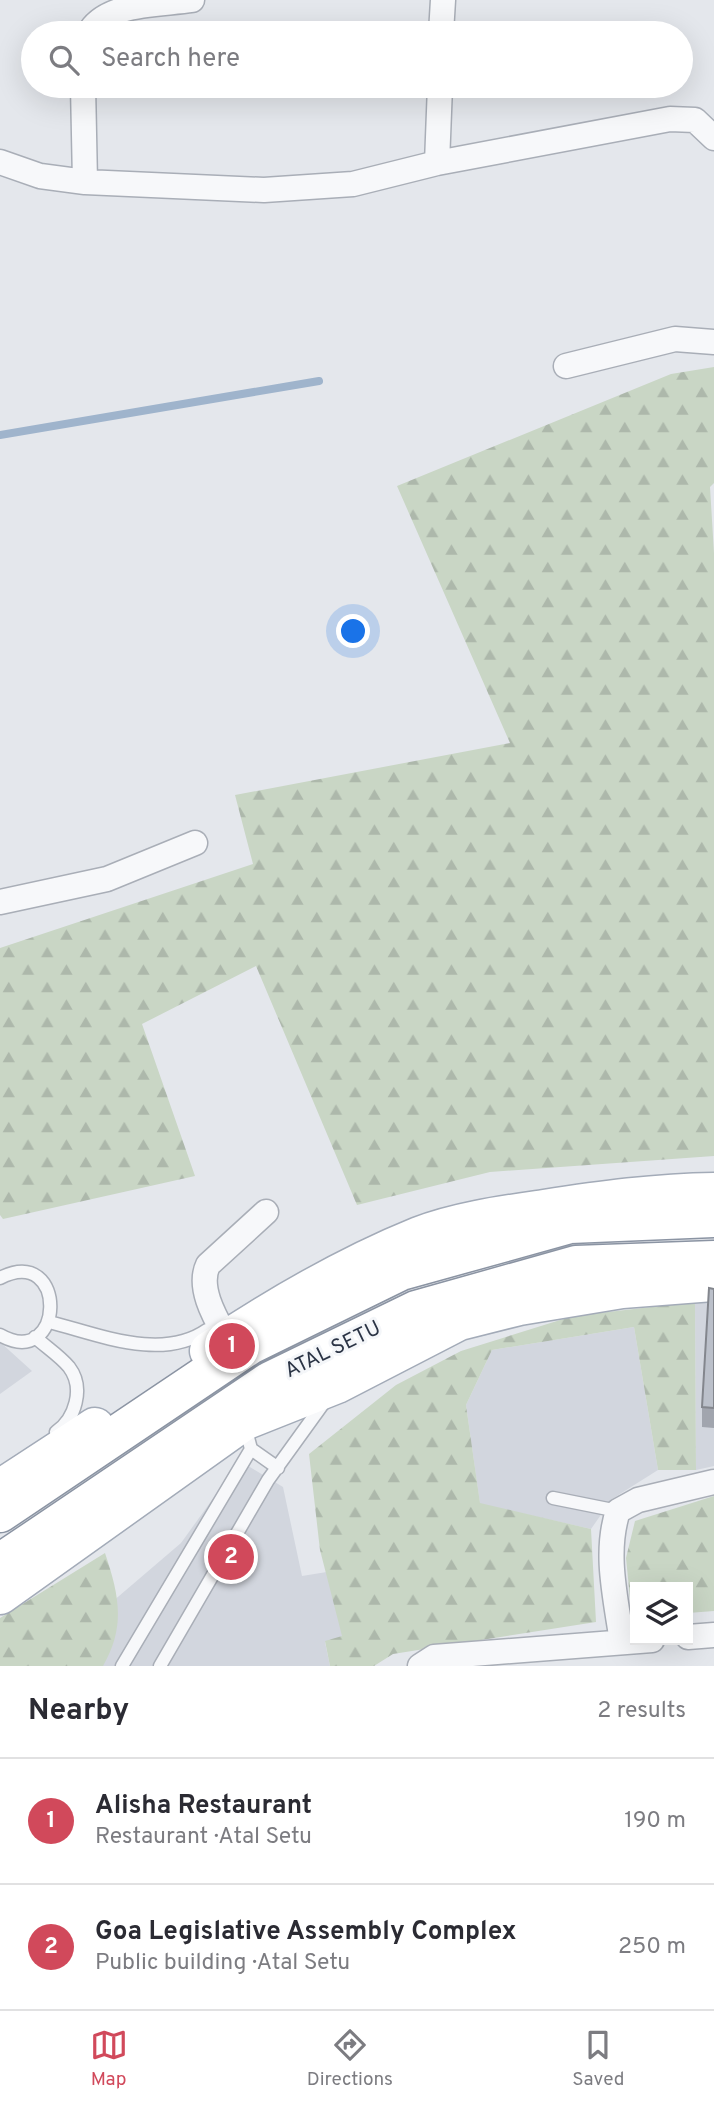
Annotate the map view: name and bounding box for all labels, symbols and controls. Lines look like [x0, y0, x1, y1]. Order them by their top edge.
search box [21, 21, 693, 98]
icon: search [45, 41, 83, 79]
text: Search here [101, 43, 240, 76]
your location [336, 614, 370, 648]
street label: ATAL SETU [281, 1315, 385, 1385]
pin: 1 [209, 1320, 255, 1372]
pin: 2 [208, 1531, 254, 1583]
map controls [630, 1582, 693, 1645]
button: layers [630, 1582, 693, 1645]
text: Nearby [28, 1693, 129, 1730]
text: 2 results [597, 1697, 686, 1726]
text: Alisha Restaurant [95, 1790, 312, 1823]
text: 1 [46, 1807, 56, 1836]
text: 190 m [624, 1807, 686, 1836]
text: Restaurant · Atal Setu [95, 1823, 312, 1852]
text: Goa Legislative Assembly Complex [95, 1916, 517, 1949]
text: 2 [44, 1933, 58, 1962]
text: 250 m [618, 1933, 686, 1962]
text: Public building · Atal Setu [95, 1949, 350, 1978]
tab: Map [90, 2026, 128, 2092]
tab: Directions [307, 2026, 393, 2092]
tab: Saved [572, 2026, 624, 2092]

